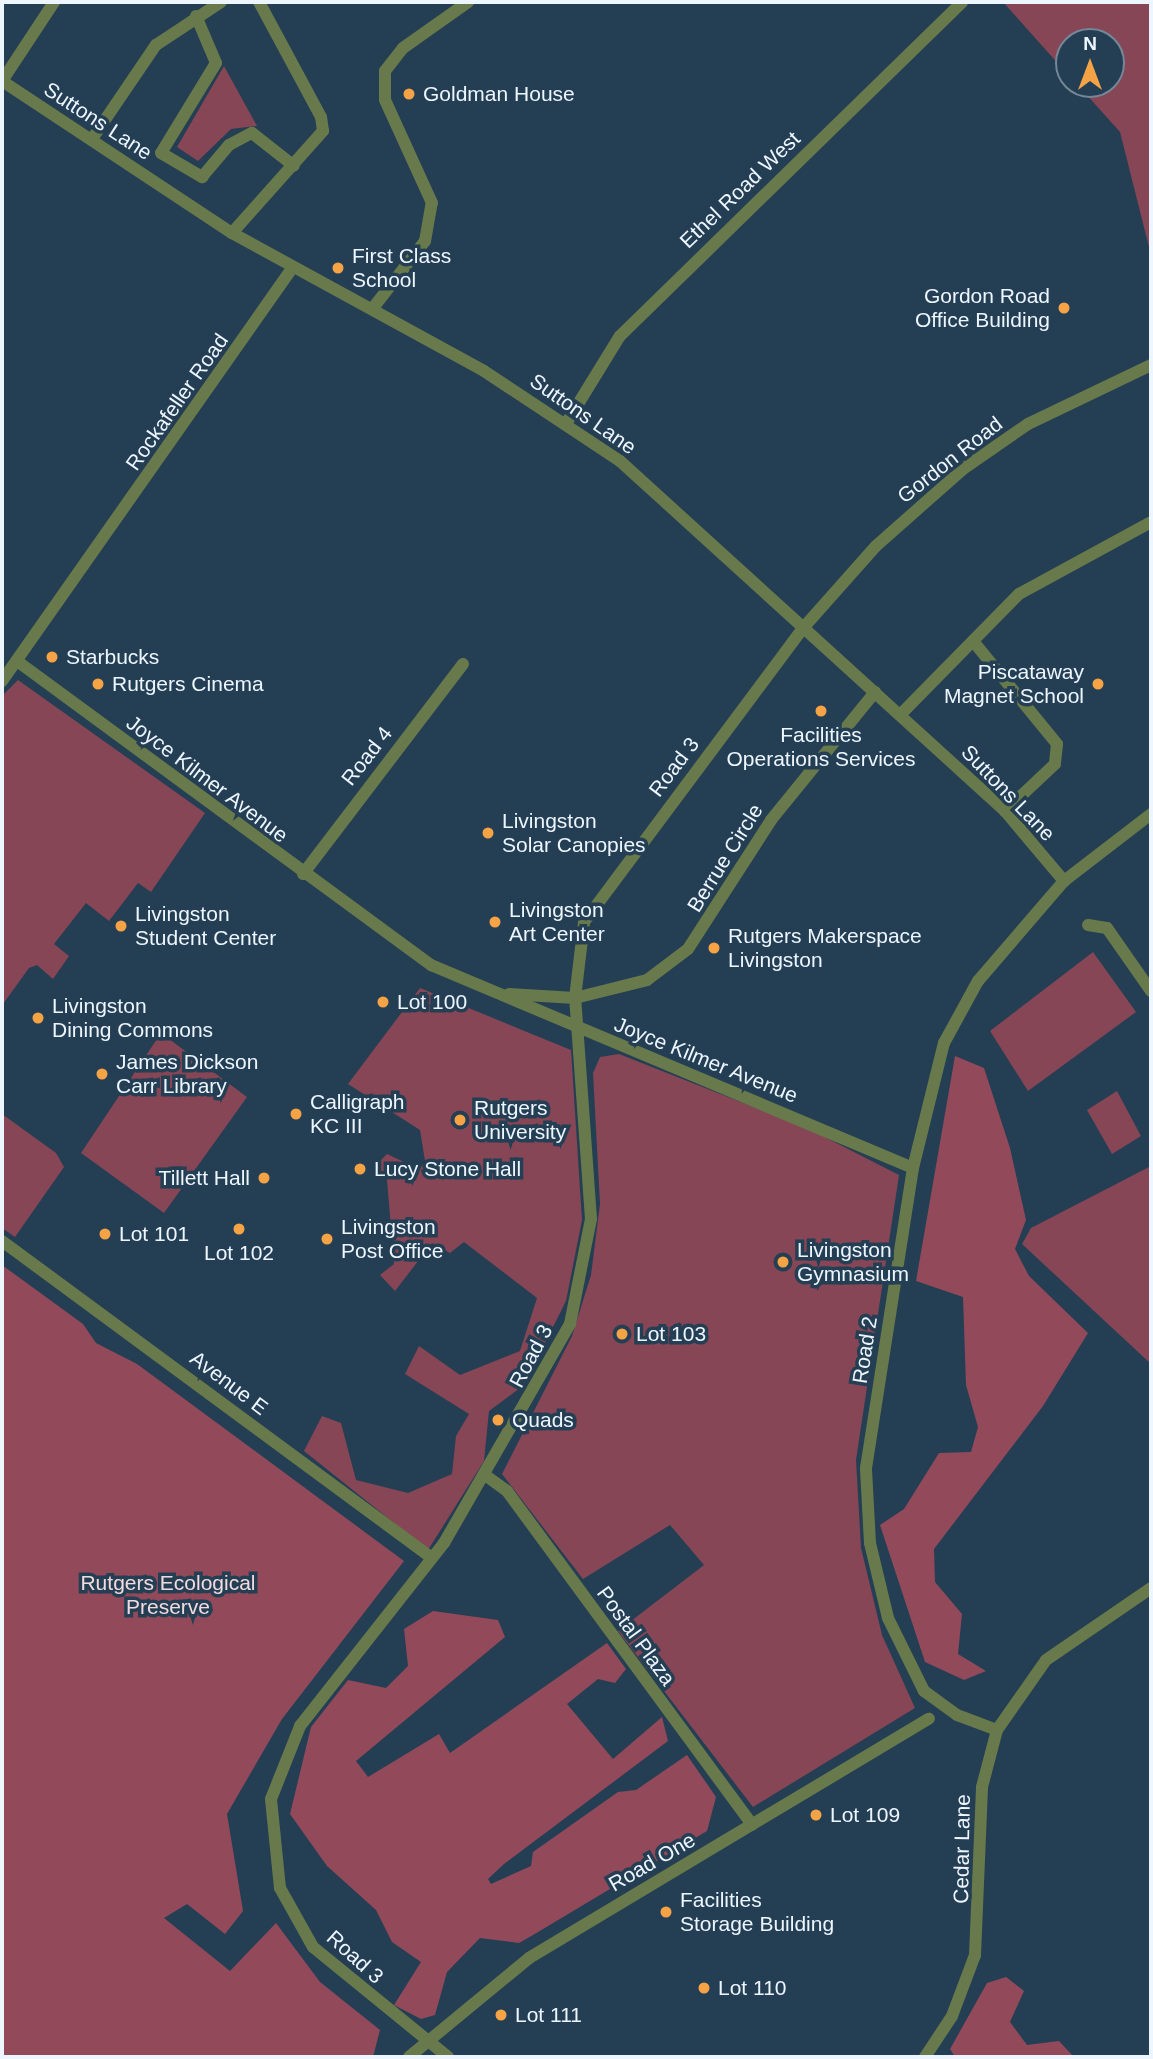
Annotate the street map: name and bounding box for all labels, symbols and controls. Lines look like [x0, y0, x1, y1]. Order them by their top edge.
north arrow [1055, 28, 1125, 98]
text: N [1083, 33, 1097, 54]
street label: Suttons Lane [39, 77, 157, 165]
place label: Goldman House [423, 81, 575, 107]
marker: Goldman House [401, 86, 417, 102]
street label: Ethel Road West [675, 126, 805, 254]
place label: First Class School [352, 243, 451, 293]
marker: First Class School [330, 260, 346, 276]
place label: Gordon Road Office Building [915, 283, 1050, 333]
marker: Gordon Road Office Building [1056, 300, 1072, 316]
street label: Rockafeller Road [120, 329, 234, 475]
street label: Suttons Lane [525, 368, 641, 460]
street label: Gordon Road [893, 411, 1007, 509]
place label: Starbucks [66, 644, 159, 670]
marker: Starbucks [44, 649, 60, 665]
place label: Piscataway Magnet School [944, 659, 1084, 709]
place label: Rutgers Cinema [112, 671, 264, 697]
marker: Rutgers Cinema [90, 676, 106, 692]
marker: Piscataway Magnet School [1090, 676, 1106, 692]
marker: Facilities Operations Services [813, 703, 829, 719]
street label: Joyce Kilmer Avenue [121, 710, 293, 848]
street label: Road 4 [336, 722, 398, 790]
place label: Facilities Operations Services [726, 722, 916, 772]
street label: Road 3 [644, 732, 704, 802]
street label: Suttons Lane [956, 740, 1060, 846]
street label: Berrue Circle [682, 799, 768, 917]
place label: Livingston Solar Canopies [502, 808, 646, 858]
marker: Livingston Solar Canopies [480, 825, 496, 841]
place label: Livingston Art Center [509, 897, 605, 947]
place label: Livingston Student Center [135, 901, 276, 951]
marker: Livingston Art Center [487, 914, 503, 930]
marker: Livingston Student Center [113, 918, 129, 934]
place label: Rutgers Makerspace Livingston [728, 923, 922, 973]
marker: Rutgers Makerspace Livingston [706, 940, 722, 956]
place label: Lot 100 [397, 989, 467, 1015]
place label: Livingston Dining Commons [52, 993, 213, 1043]
marker: Lot 100 [375, 994, 391, 1010]
marker: Livingston Dining Commons [30, 1010, 46, 1026]
street label: Joyce Kilmer Avenue [610, 1011, 802, 1109]
place label: James Dickson Carr Library [116, 1049, 258, 1099]
marker: James Dickson Carr Library [94, 1066, 110, 1082]
place label: Calligraph KC III [310, 1089, 405, 1139]
place label: Rutgers University [474, 1095, 566, 1145]
marker: Calligraph KC III [288, 1106, 304, 1122]
marker: Rutgers University [452, 1112, 468, 1128]
place label: Lucy Stone Hall [374, 1156, 521, 1182]
marker: Lucy Stone Hall [352, 1161, 368, 1177]
place label: Tillett Hall [159, 1165, 250, 1191]
marker: Tillett Hall [256, 1170, 272, 1186]
place label: Livingston Post Office [341, 1214, 443, 1264]
place label: Lot 101 [119, 1221, 189, 1247]
marker: Lot 102 [231, 1221, 247, 1237]
marker: Lot 101 [97, 1226, 113, 1242]
marker: Livingston Post Office [319, 1231, 335, 1247]
place label: Livingston Gymnasium [797, 1237, 909, 1287]
place label: Lot 102 [204, 1240, 274, 1266]
marker: Livingston Gymnasium [775, 1254, 791, 1270]
street label: Road 2 [847, 1315, 883, 1385]
street label: Road 3 [504, 1320, 558, 1392]
place label: Lot 103 [636, 1321, 706, 1347]
marker: Lot 103 [614, 1326, 630, 1342]
street label: Avenue E [185, 1346, 273, 1420]
place label: Quads [512, 1407, 574, 1433]
marker: Quads [490, 1412, 506, 1428]
park label: Rutgers Ecological Preserve [80, 1570, 256, 1620]
street label: Postal Plaza [592, 1581, 680, 1691]
street label: Cedar Lane [948, 1794, 976, 1904]
place label: Lot 109 [830, 1802, 900, 1828]
marker: Lot 109 [808, 1807, 824, 1823]
street label: Road One [604, 1827, 700, 1897]
place label: Facilities Storage Building [680, 1887, 834, 1937]
marker: Facilities Storage Building [658, 1904, 674, 1920]
street label: Road 3 [321, 1925, 389, 1989]
place label: Lot 110 [718, 1975, 787, 2001]
marker: Lot 110 [696, 1980, 712, 1996]
place label: Lot 111 [515, 2002, 582, 2028]
marker: Lot 111 [493, 2007, 509, 2023]

